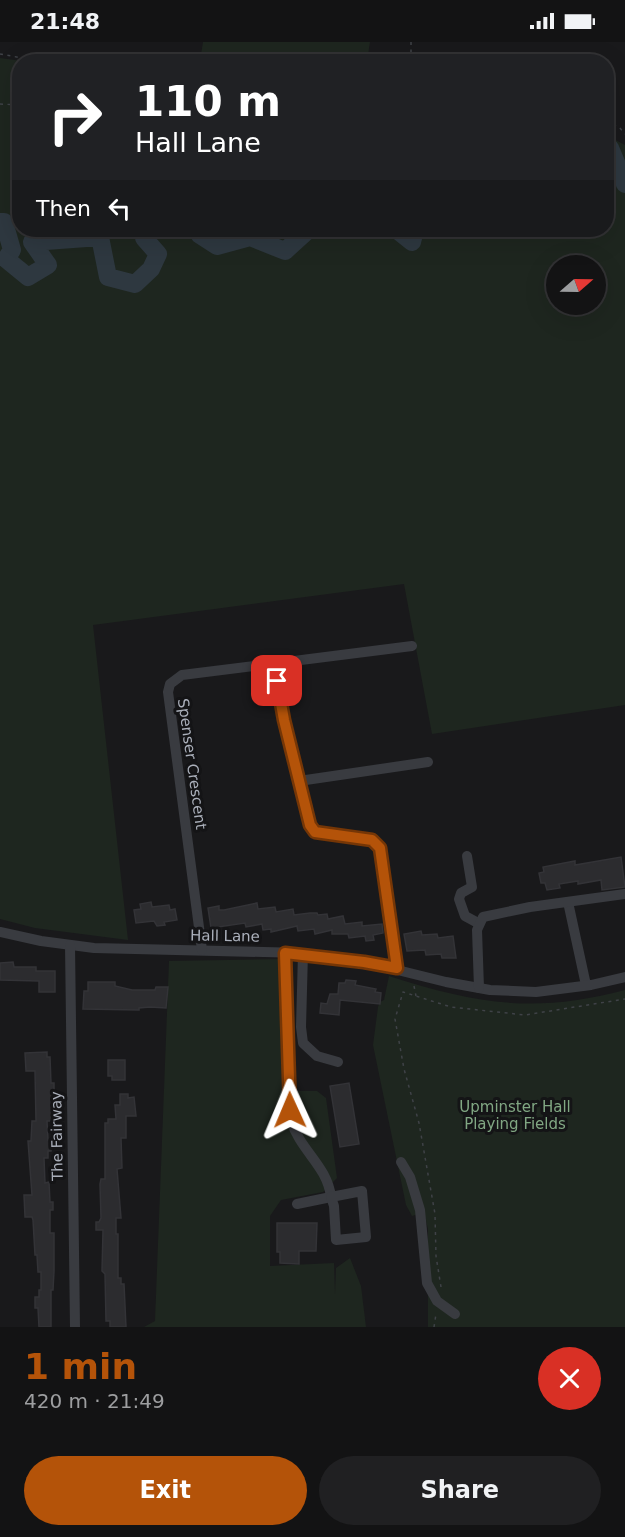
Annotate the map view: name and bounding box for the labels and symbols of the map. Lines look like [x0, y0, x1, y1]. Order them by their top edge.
north arrow [546, 255, 606, 315]
pin [251, 655, 302, 706]
street label: Spenser Crescent [174, 697, 210, 831]
street label: Hall Lane [190, 926, 260, 946]
position arrow [258, 1078, 322, 1142]
street label: The Fairway [47, 1091, 67, 1182]
park label: Upminster Hall Playing Fields [459, 1098, 571, 1133]

